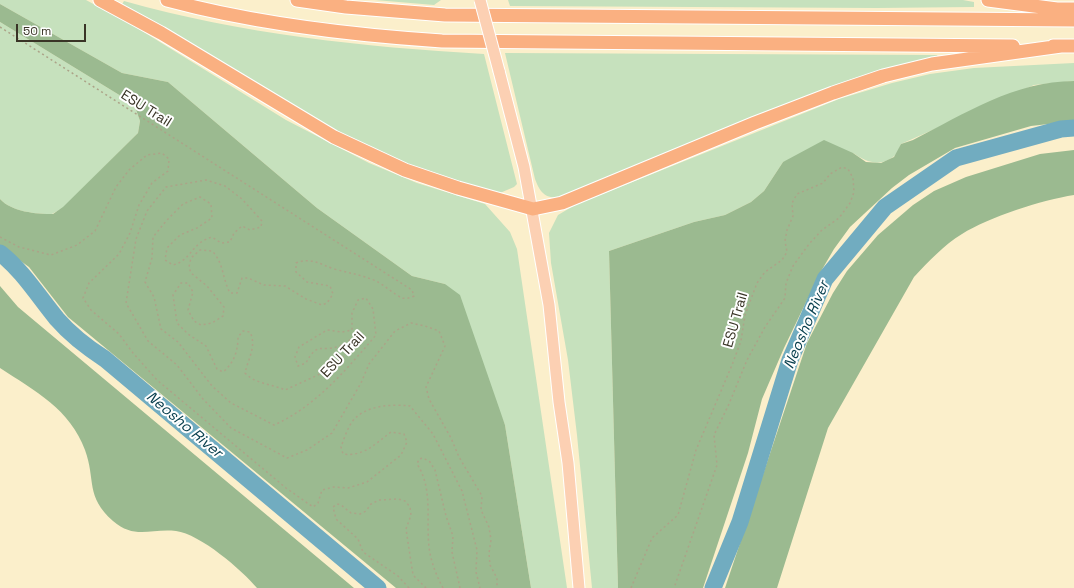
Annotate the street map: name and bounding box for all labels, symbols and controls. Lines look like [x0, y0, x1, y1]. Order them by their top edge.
scale bar [18, 16, 88, 42]
text: 50 m [23, 23, 51, 39]
street label: ESU Trail [118, 87, 174, 131]
water label: Neosho River [780, 278, 834, 372]
street label: ESU Trail [720, 291, 752, 349]
street label: ESU Trail [318, 329, 368, 381]
water label: Neosho River [142, 388, 226, 462]

